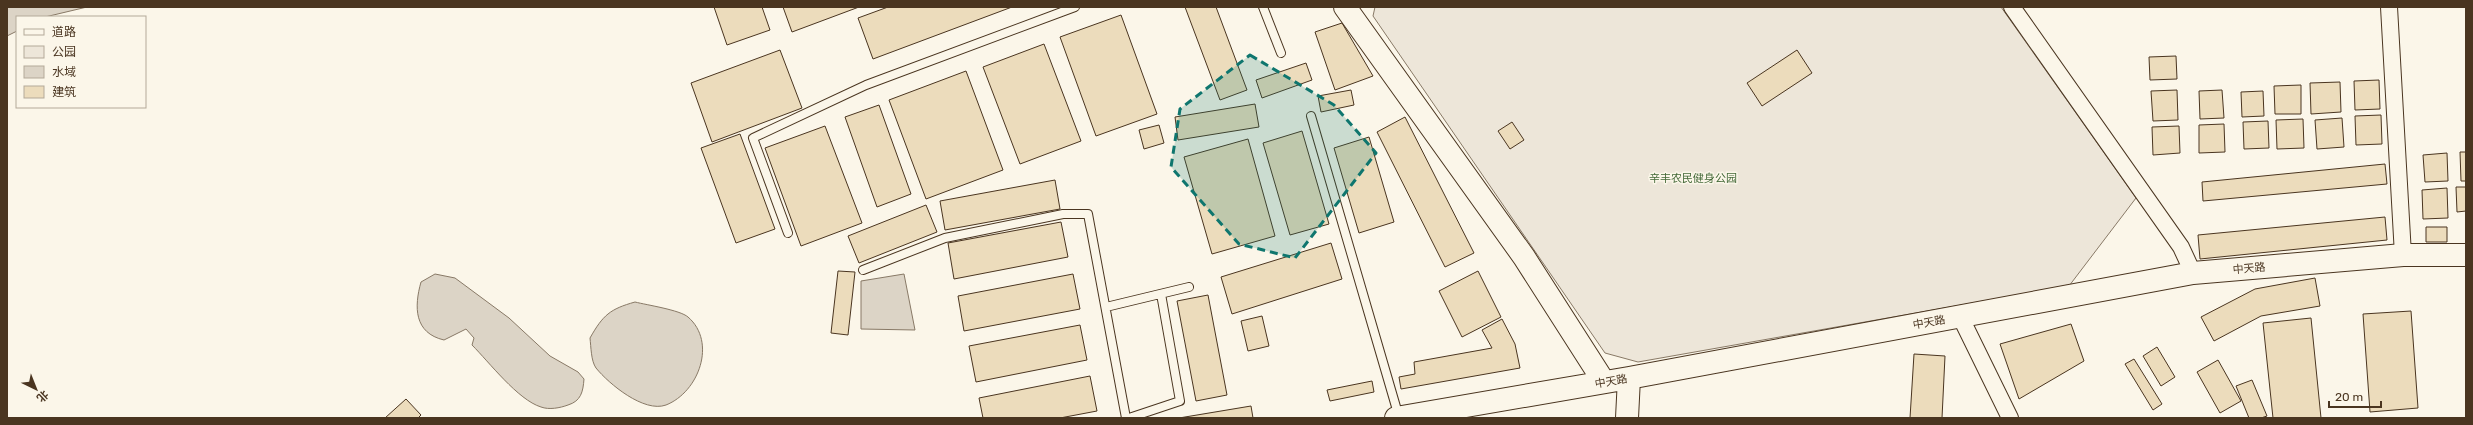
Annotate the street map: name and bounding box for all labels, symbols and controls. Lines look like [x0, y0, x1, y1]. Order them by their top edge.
legend [16, 16, 146, 108]
text: 道路 [52, 25, 76, 39]
text: 公园 [52, 45, 76, 59]
text: 水域 [52, 65, 76, 79]
text: 建筑 [52, 85, 76, 99]
park label: 辛丰农民健身公园 [1649, 172, 1737, 185]
street label: 中天路 [2232, 261, 2266, 276]
street label: 中天路 [1912, 313, 1946, 332]
north arrow [16, 369, 56, 409]
street label: 中天路 [1594, 372, 1628, 391]
scale bar [2329, 383, 2381, 409]
text: 北 [34, 387, 51, 404]
text: 20 m [2335, 390, 2363, 404]

